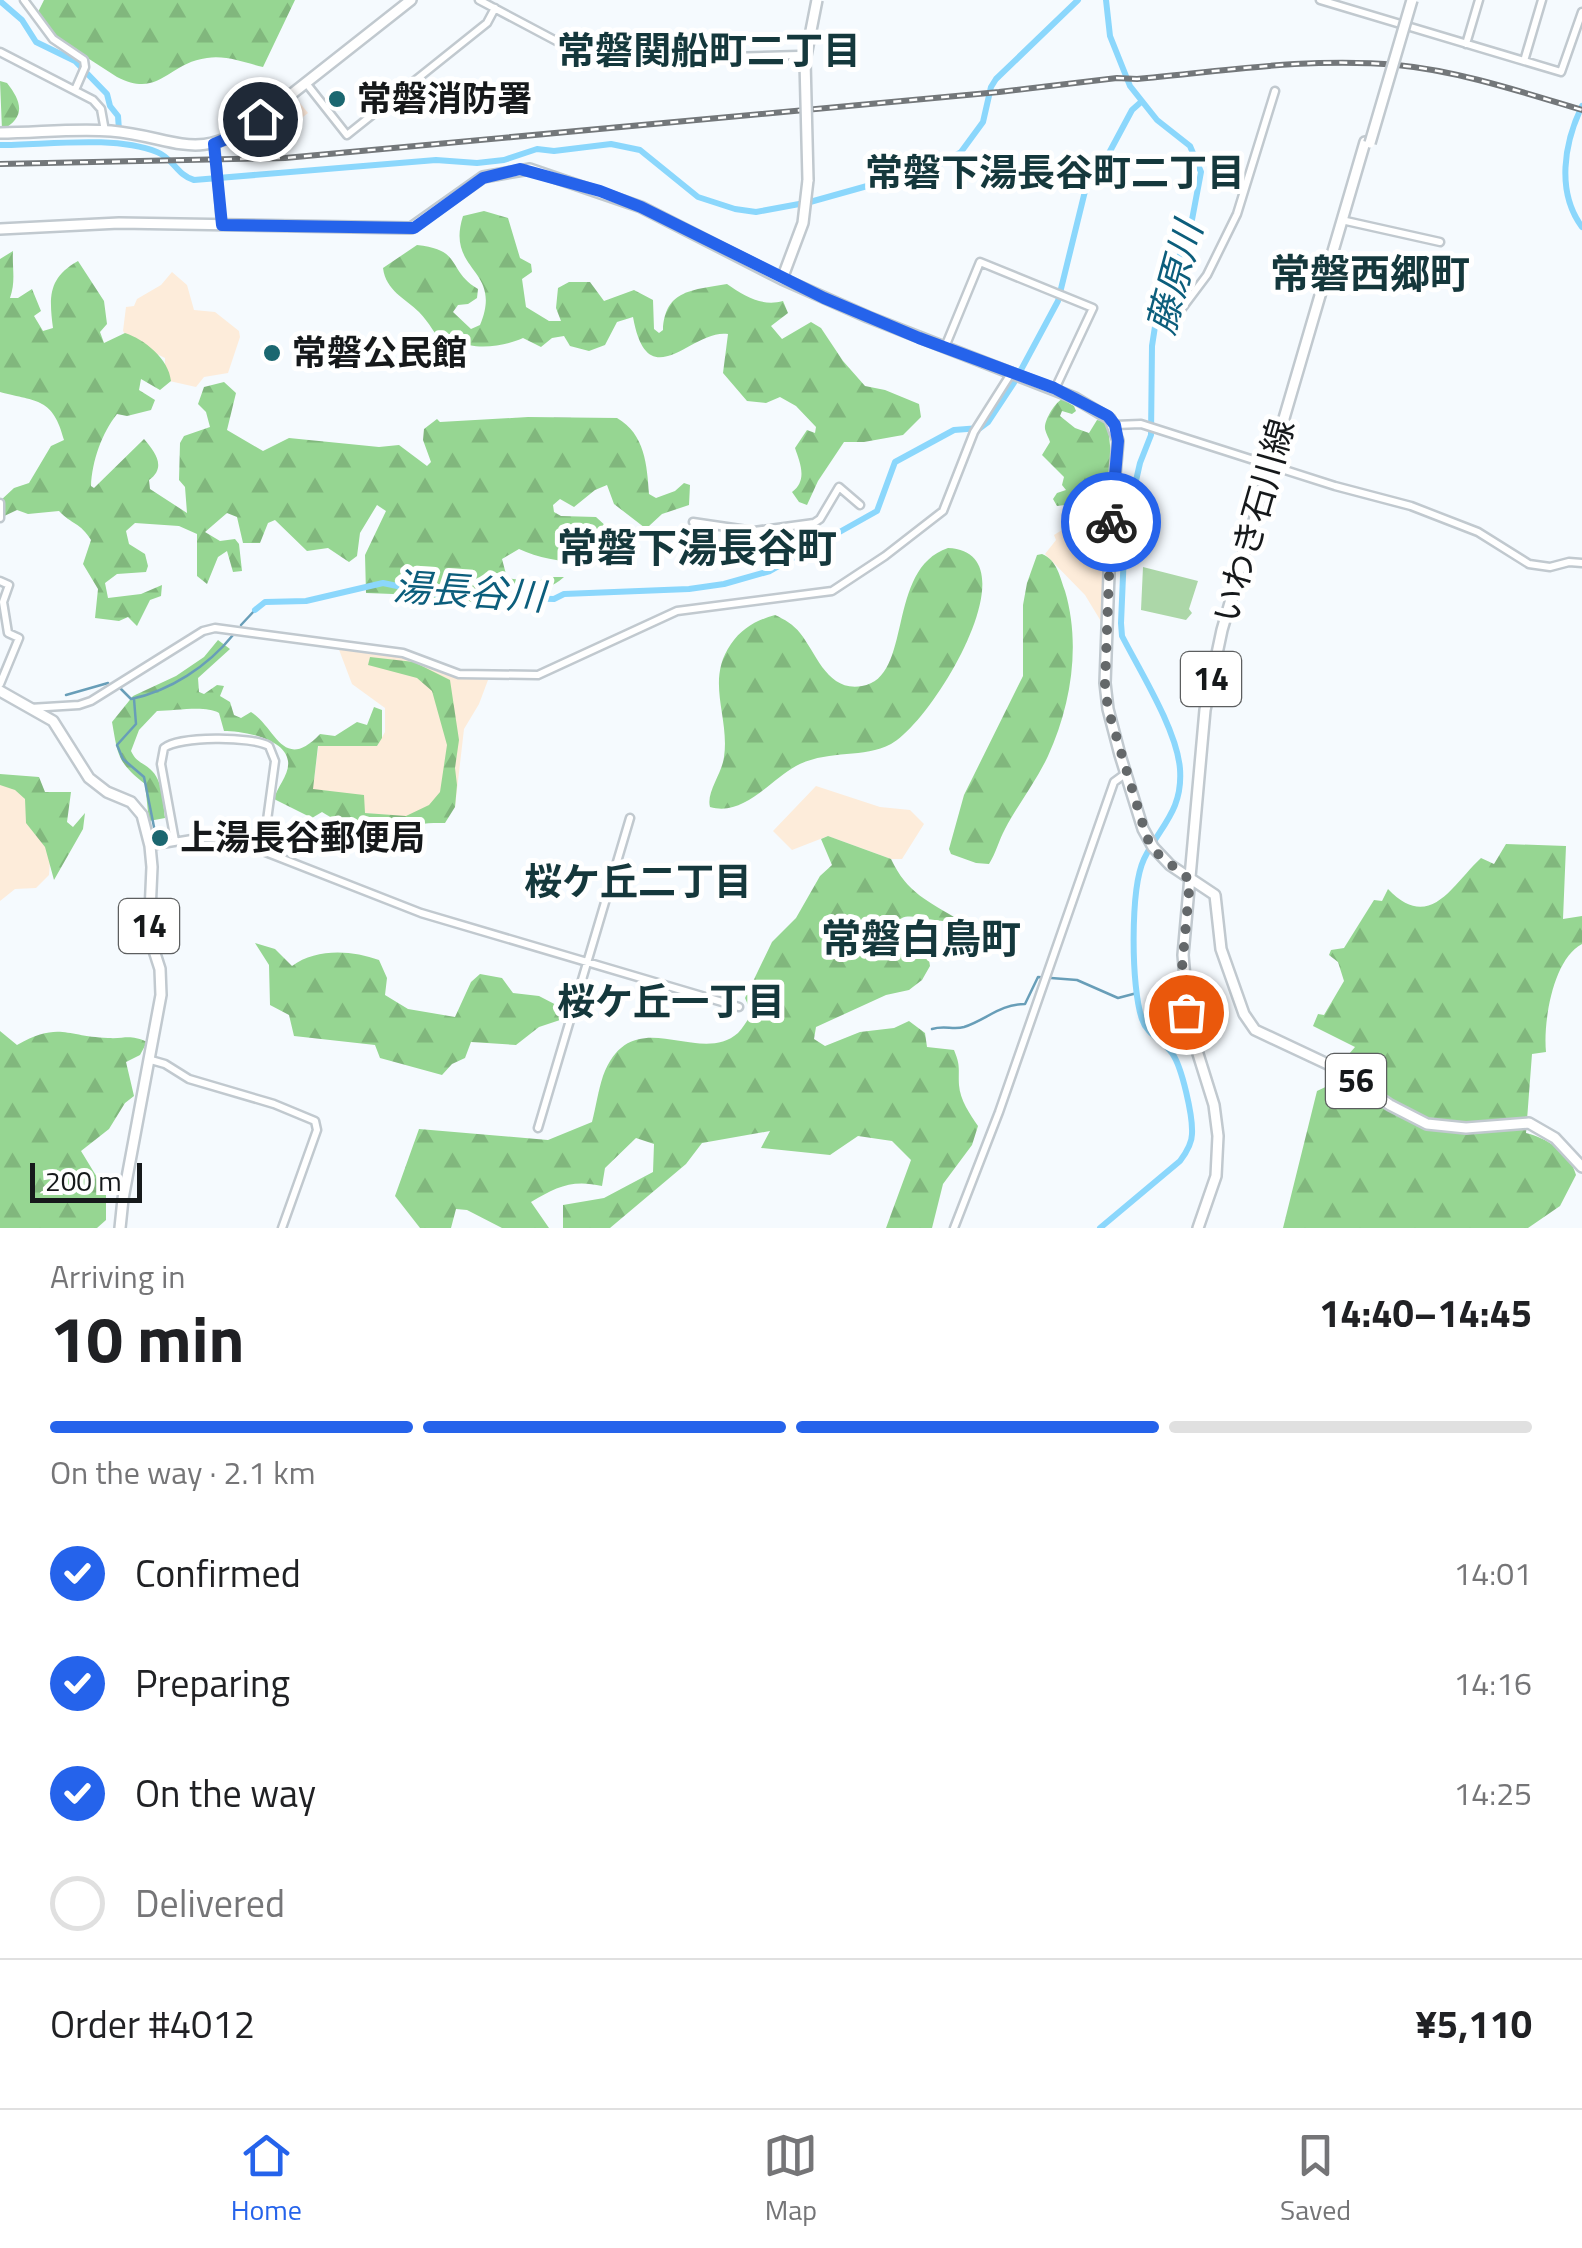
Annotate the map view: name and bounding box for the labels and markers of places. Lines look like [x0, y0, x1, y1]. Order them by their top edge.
place label: 常磐消防署 [357, 71, 532, 125]
pin [218, 77, 303, 162]
marker: 常磐消防署 [326, 88, 348, 110]
place label: 常磐公民館 [292, 325, 467, 379]
marker: 常磐公民館 [261, 342, 283, 364]
place label: 上湯長谷郵便局 [180, 810, 425, 864]
marker: 上湯長谷郵便局 [149, 827, 171, 849]
pin [1144, 970, 1229, 1055]

